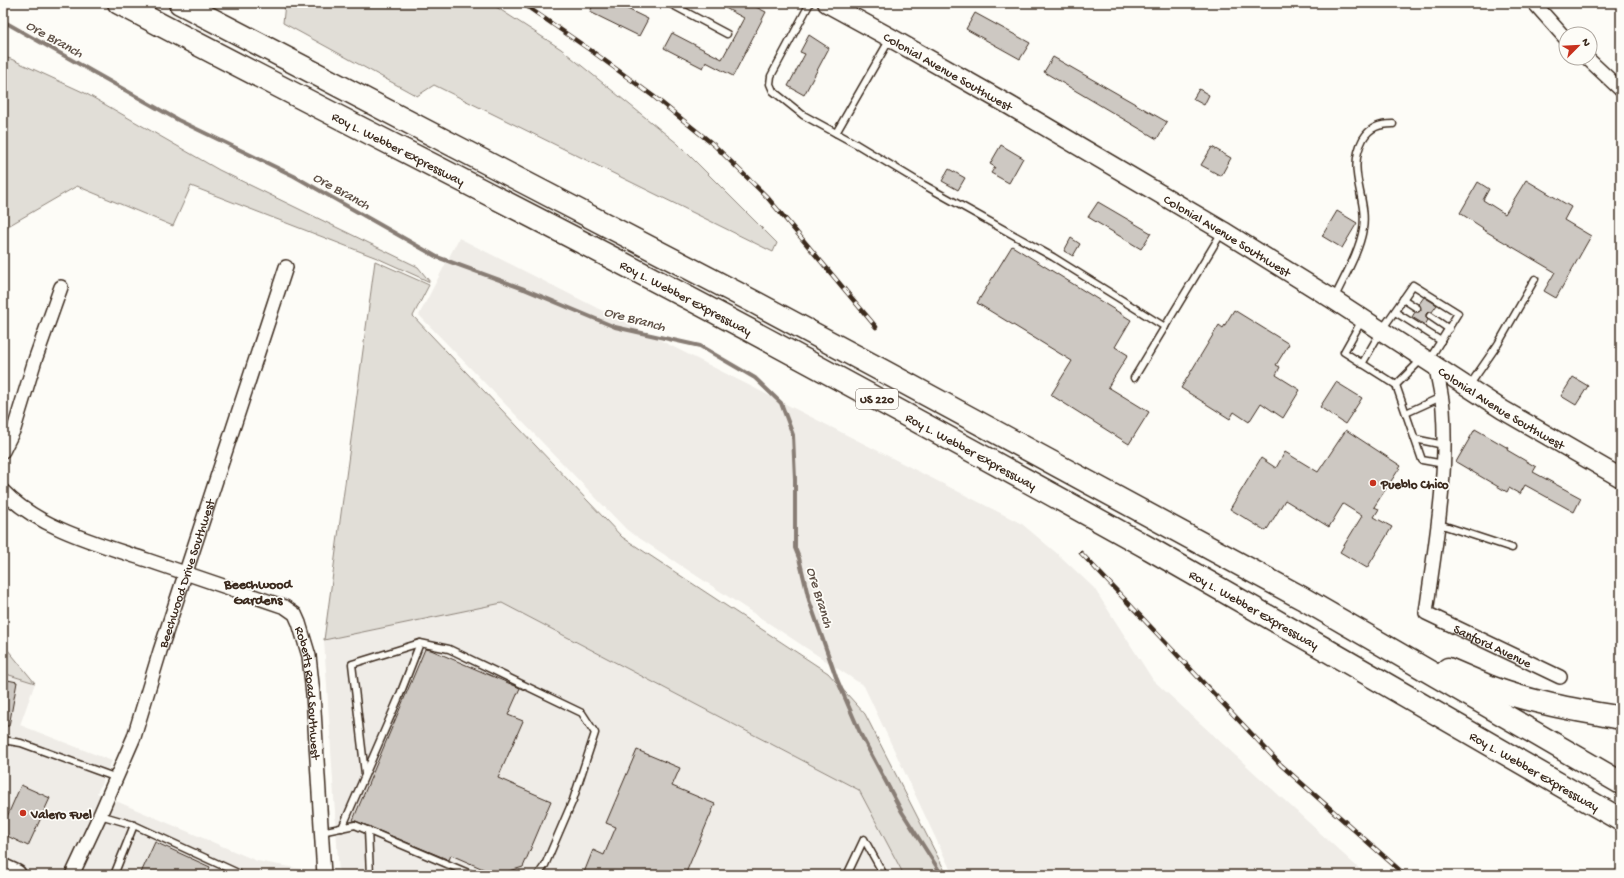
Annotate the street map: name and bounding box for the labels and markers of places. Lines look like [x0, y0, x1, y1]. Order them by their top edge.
marker: Pueblo Chico [1368, 478, 1378, 488]
place label: Pueblo Chico [1380, 478, 1449, 493]
marker: Valero Fuel [18, 808, 28, 818]
place label: Valero Fuel [30, 808, 92, 823]

